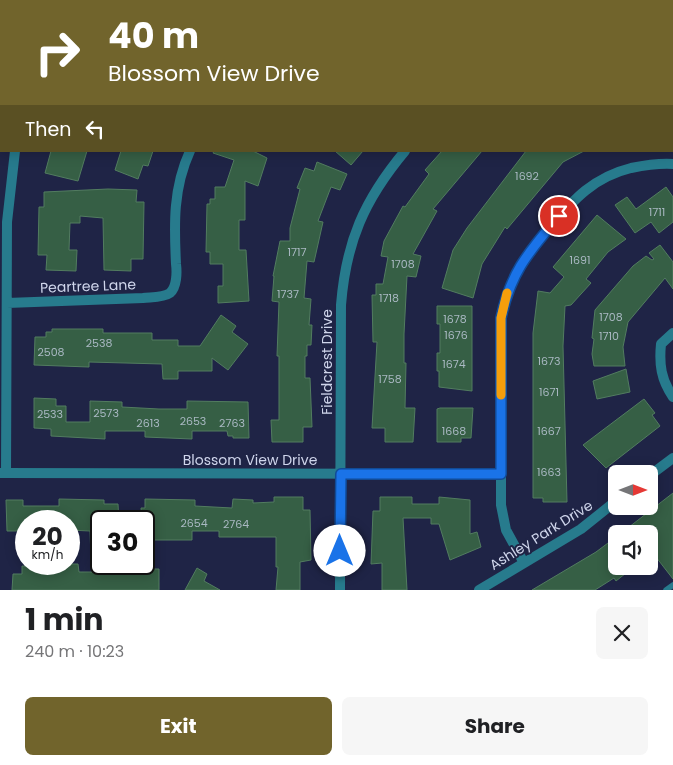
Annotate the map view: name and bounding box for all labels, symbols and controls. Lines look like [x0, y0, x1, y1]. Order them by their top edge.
text: 40 m [108, 11, 199, 60]
icon: right [25, 20, 90, 85]
text: Blossom View Drive [108, 58, 320, 89]
icon: left [81, 115, 109, 143]
text: Then [25, 116, 71, 143]
house number: 1692 [515, 168, 539, 184]
pin [538, 195, 580, 237]
icon: arrive [545, 202, 573, 230]
house number: 1711 [649, 204, 665, 220]
house number: 1717 [287, 244, 307, 260]
house number: 1691 [570, 252, 590, 268]
house number: 1708 [391, 256, 415, 272]
street label: Peartree Lane [40, 274, 137, 298]
house number: 1737 [277, 286, 299, 302]
house number: 1718 [379, 290, 399, 306]
street label: Fieldcrest Drive [317, 309, 337, 415]
house number: 1708 [599, 309, 623, 325]
house number: 1678 [443, 311, 467, 327]
house number: 1676 [444, 327, 468, 343]
house number: 1710 [599, 328, 619, 344]
house number: 2538 [86, 335, 112, 351]
house number: 2508 [37, 344, 65, 360]
house number: 1673 [538, 353, 561, 369]
house number: 1674 [442, 356, 466, 372]
house number: 1758 [378, 371, 402, 387]
house number: 1671 [539, 384, 559, 400]
house number: 2573 [93, 405, 119, 421]
house number: 2533 [37, 406, 63, 422]
house number: 2653 [180, 413, 206, 429]
house number: 2613 [136, 415, 160, 431]
house number: 2763 [219, 415, 245, 431]
house number: 1668 [442, 423, 466, 439]
house number: 1667 [537, 423, 561, 439]
street label: Blossom View Drive [183, 450, 318, 470]
house number: 1663 [537, 464, 561, 480]
north arrow [608, 465, 658, 515]
map controls [608, 465, 658, 575]
street label: Ashley Park Drive [486, 495, 597, 575]
speed limit sign: 30 [90, 510, 155, 575]
house number: 2654 [180, 515, 208, 531]
house number: 2764 [223, 516, 249, 532]
text: 20 [32, 519, 63, 554]
position arrow [313, 524, 365, 576]
button: sound [608, 525, 658, 575]
text: km/h [32, 546, 63, 563]
text: 1 min [25, 598, 103, 641]
button: close [596, 607, 648, 659]
text: 240 m · 10:23 [25, 640, 124, 663]
button: Exit [25, 697, 332, 755]
button: Share [342, 697, 648, 755]

